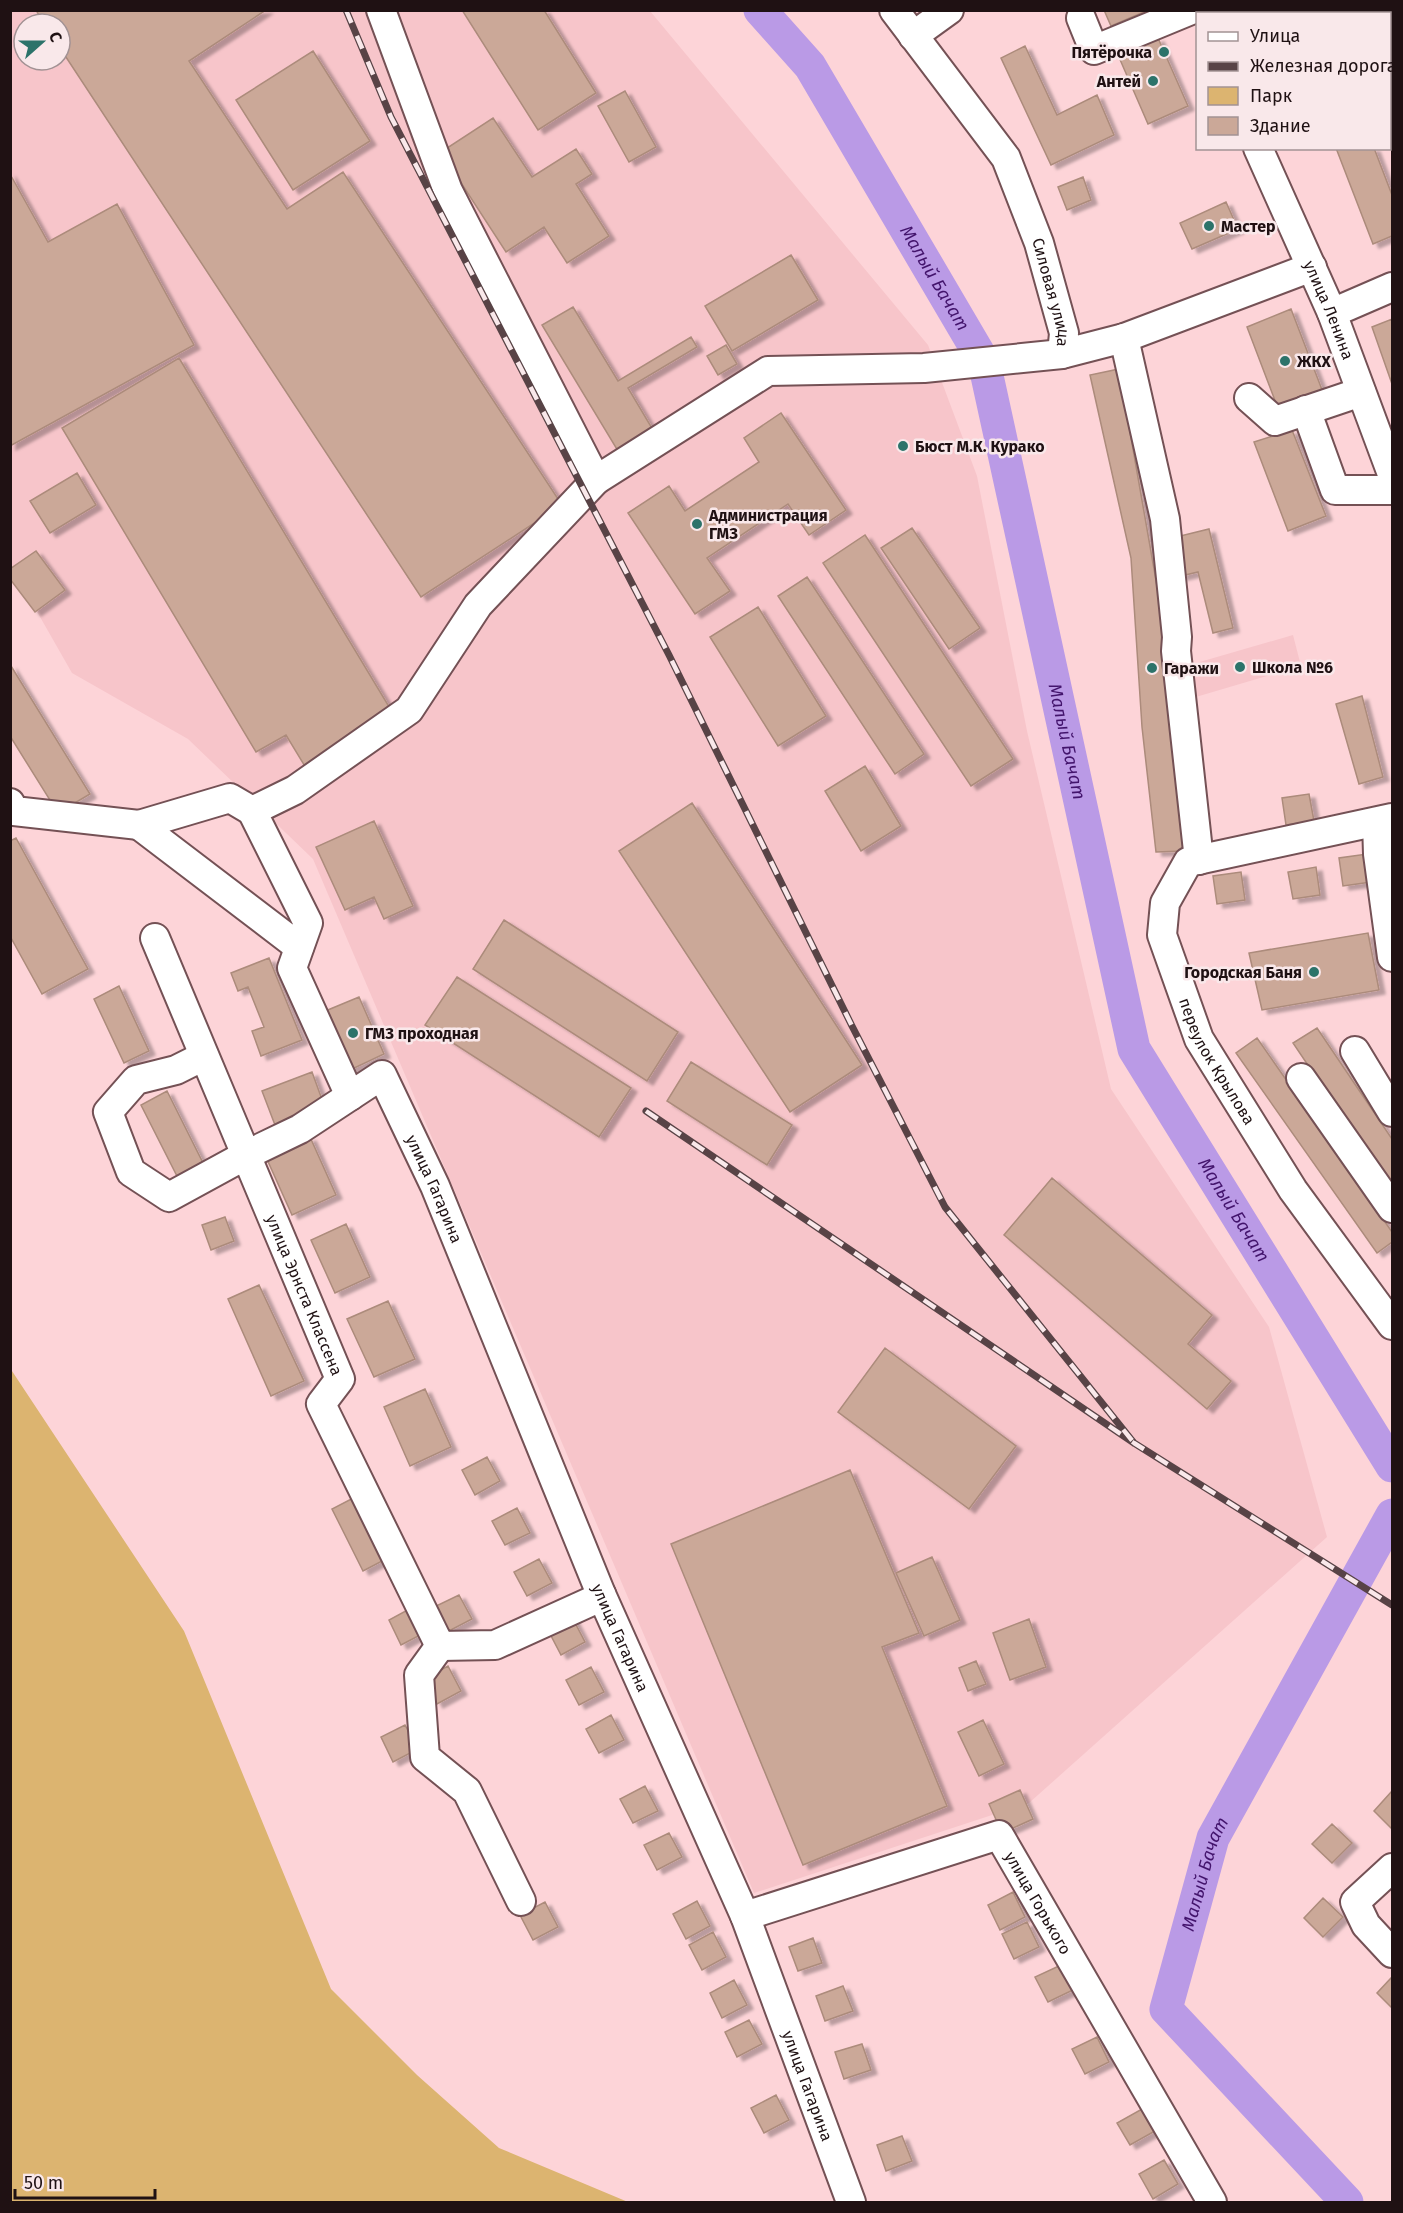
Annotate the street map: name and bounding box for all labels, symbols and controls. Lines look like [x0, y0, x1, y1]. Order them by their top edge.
north arrow [12, 12, 72, 72]
legend [1196, 12, 1391, 150]
text: Улица [1250, 25, 1300, 47]
text: С [45, 29, 66, 45]
place label: Пятёрочка [1071, 43, 1152, 62]
marker: Пятёрочка [1157, 45, 1171, 59]
text: Железная дорога [1250, 55, 1397, 77]
place label: Антей [1096, 72, 1141, 91]
marker: Антей [1146, 74, 1160, 88]
text: Парк [1250, 85, 1293, 107]
text: Здание [1250, 115, 1311, 137]
place label: Мастер [1221, 217, 1276, 236]
marker: Мастер [1202, 219, 1216, 233]
water label: Малый Бачат [895, 221, 974, 335]
street label: Силовая улица [1028, 235, 1073, 348]
street label: улица Ленина [1300, 258, 1358, 362]
place label: ЖКХ [1296, 352, 1331, 371]
marker: ЖКХ [1278, 354, 1292, 368]
place label: Бюст М.К. Курако [915, 437, 1045, 456]
marker: Бюст М.К. Курако [896, 439, 910, 453]
place label: Администрация ГМЗ [708, 506, 828, 543]
marker: Администрация ГМЗ [690, 517, 704, 531]
place label: Школа №6 [1252, 658, 1333, 677]
place label: Гаражи [1164, 659, 1219, 678]
marker: Школа №6 [1233, 660, 1247, 674]
marker: Гаражи [1145, 661, 1159, 675]
water label: Малый Бачат [1044, 681, 1090, 802]
place label: Городская Баня [1184, 963, 1302, 982]
marker: Городская Баня [1307, 965, 1321, 979]
street label: переулок Крылова [1175, 995, 1259, 1128]
place label: ГМЗ проходная [365, 1024, 479, 1043]
marker: ГМЗ проходная [346, 1026, 360, 1040]
street label: улица Гагарина [402, 1132, 466, 1246]
water label: Малый Бачат [1193, 1154, 1274, 1266]
street label: улица Эрнста Классена [262, 1212, 346, 1378]
street label: улица Гагарина [588, 1581, 653, 1695]
water label: Малый Бачат [1177, 1813, 1233, 1934]
street label: улица Горького [1001, 1848, 1075, 1958]
street label: улица Гагарина [778, 2028, 837, 2144]
scale bar [15, 2162, 154, 2200]
text: 50 m [24, 2172, 63, 2194]

